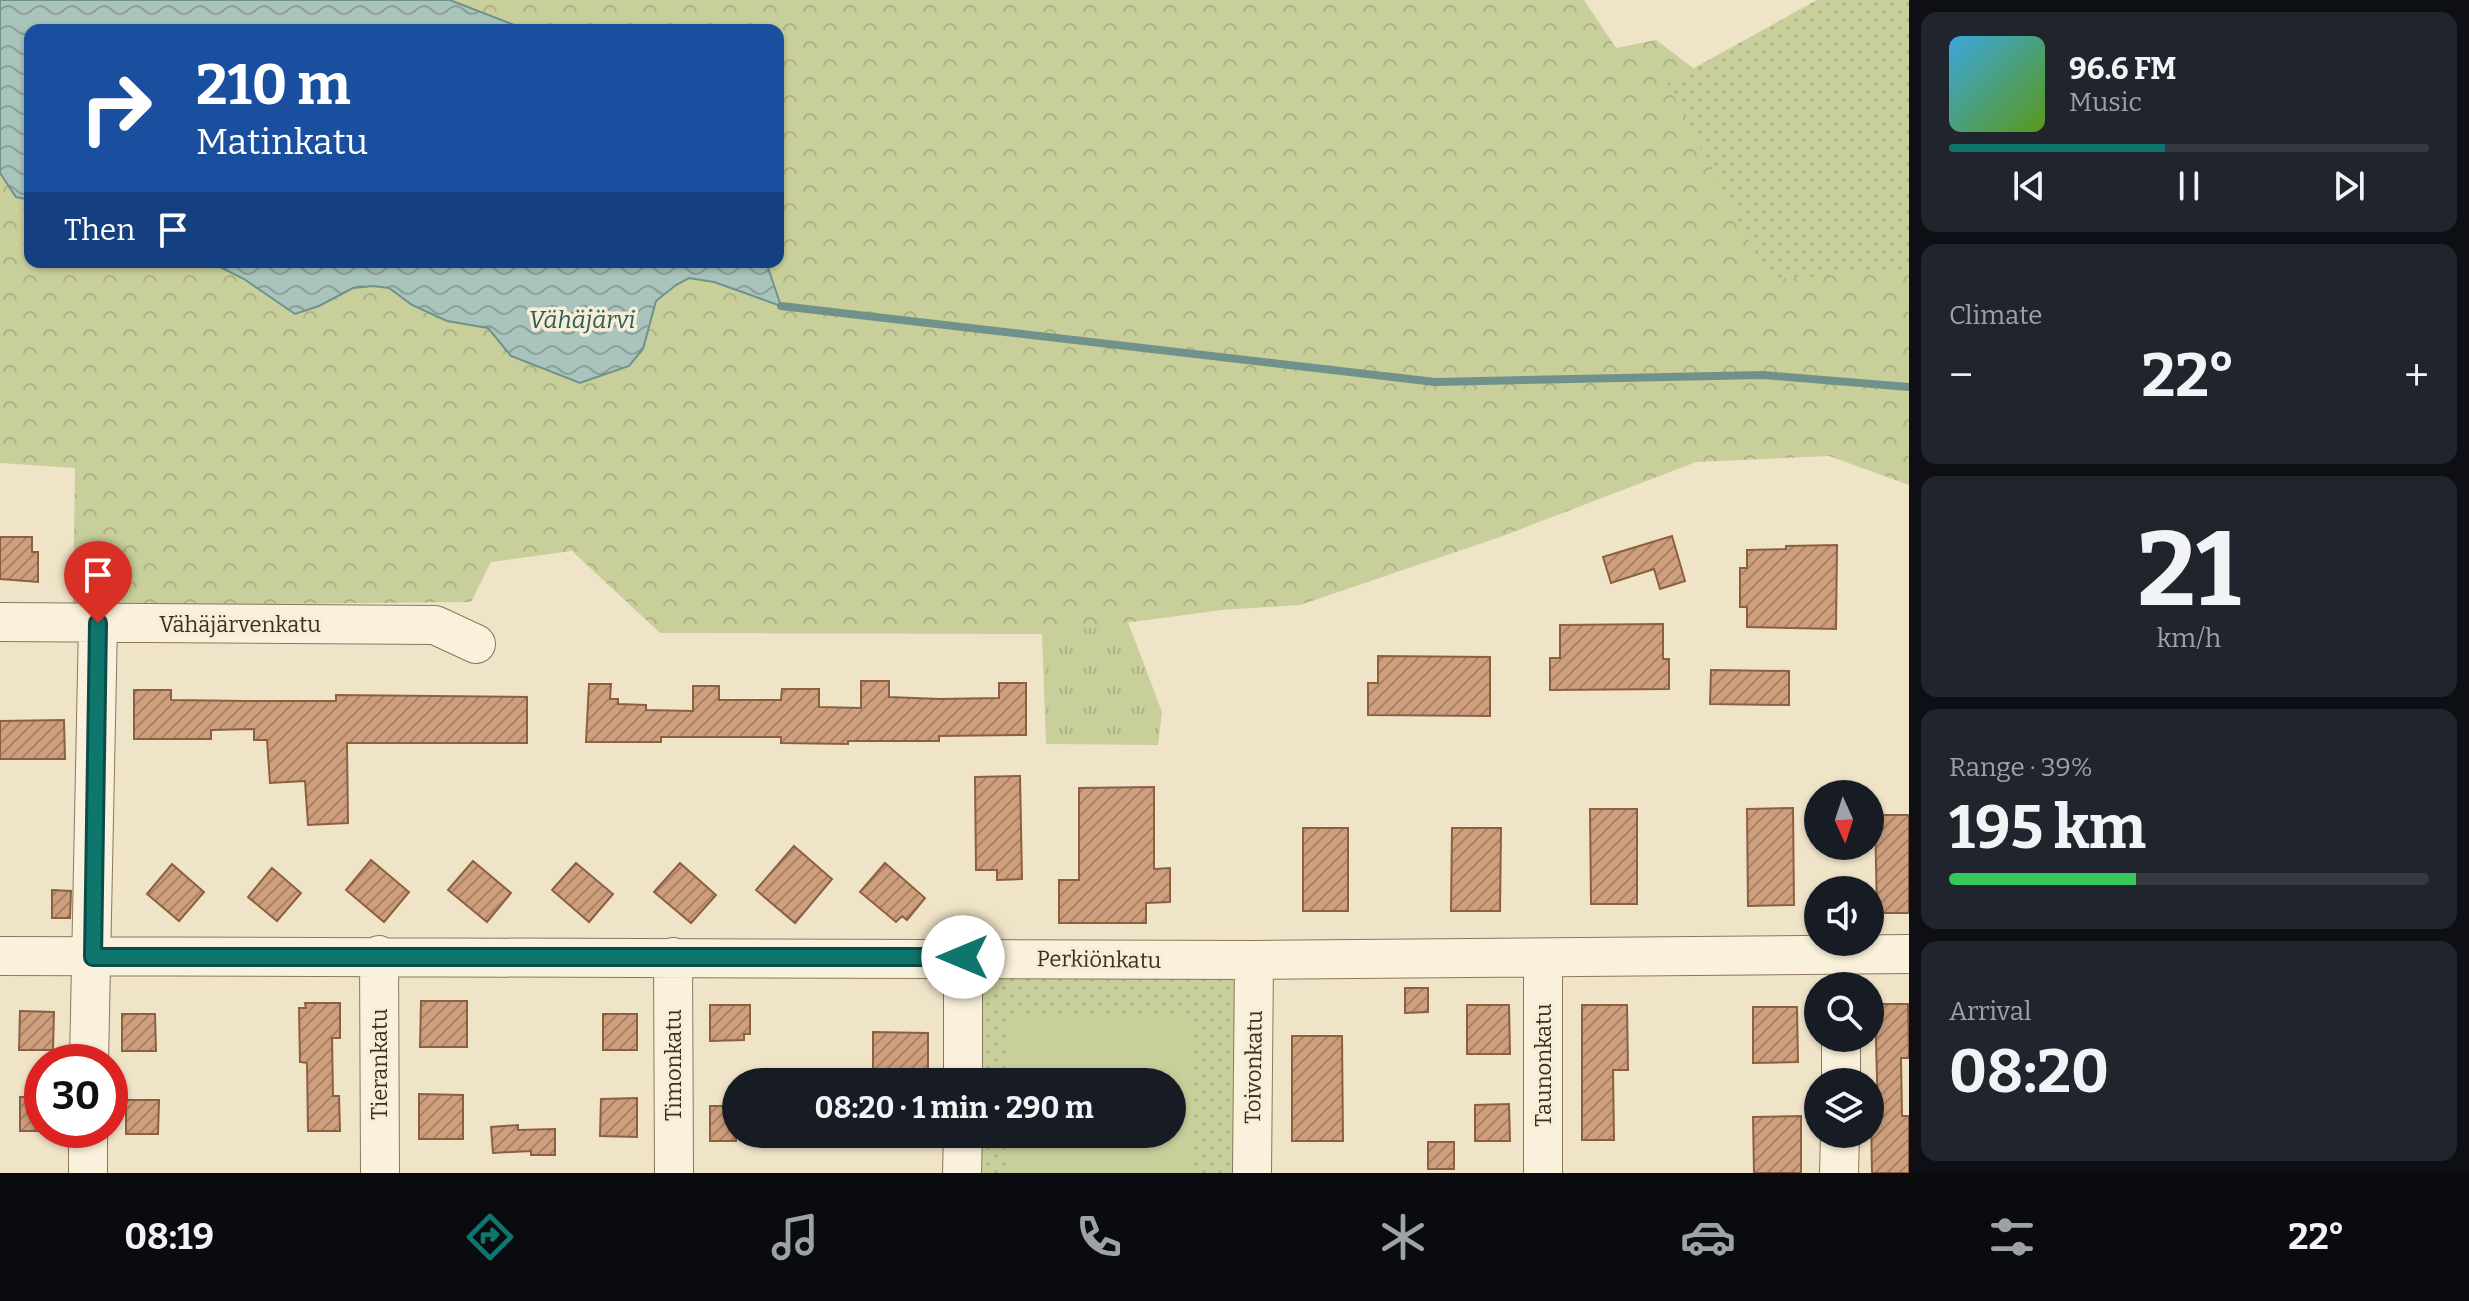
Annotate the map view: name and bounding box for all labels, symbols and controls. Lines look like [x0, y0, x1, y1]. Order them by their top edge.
text: 96.6 FM [2069, 51, 2176, 87]
text: 210 m [196, 52, 351, 119]
icon: right [64, 56, 168, 160]
text: Music [2069, 87, 2142, 118]
text: Matinkatu [196, 120, 368, 164]
icon: previous [2007, 164, 2051, 208]
icon: pause [2167, 164, 2211, 208]
icon: next [2327, 164, 2371, 208]
icon: arrive [151, 208, 195, 252]
text: Then [64, 212, 135, 248]
text: Climate [1949, 300, 2043, 331]
water label: Vähäjärvi [529, 306, 635, 334]
text: 22° [2142, 340, 2236, 412]
text: − [1949, 349, 1973, 402]
text: + [2404, 349, 2429, 402]
text: 21 [2137, 508, 2241, 633]
pin [64, 541, 132, 623]
icon: arrive [76, 553, 120, 597]
street label: Vähäjärvenkatu [159, 611, 321, 638]
text: km/h [2157, 623, 2221, 654]
text: Range · 39% [1949, 752, 2093, 783]
north arrow [1804, 780, 1884, 860]
map controls [1804, 780, 1884, 1148]
text: 195 km [1949, 792, 2146, 864]
button: sound [1804, 876, 1884, 956]
position arrow [921, 915, 1005, 999]
street label: Perkiönkatu [1036, 945, 1162, 974]
button: search [1804, 972, 1884, 1052]
text: Arrival [1949, 996, 2031, 1027]
street label: Taunonkatu [1530, 1003, 1557, 1127]
street label: Tierankatu [366, 1008, 393, 1120]
street label: Timonkatu [660, 1009, 687, 1121]
street label: Toivonkatu [1239, 1010, 1268, 1124]
text: 08:20 [1949, 1036, 2109, 1108]
speed limit sign: 30 [24, 1044, 128, 1148]
button: layers [1804, 1068, 1884, 1148]
text: 08:20 · 1 min · 290 m [814, 1090, 1094, 1126]
icon: directions [462, 1209, 518, 1265]
icon: music [767, 1209, 823, 1265]
icon: phone [1071, 1209, 1127, 1265]
icon: climate [1375, 1209, 1431, 1265]
icon: car [1680, 1209, 1736, 1265]
icon: filters [1984, 1209, 2040, 1265]
text: 08:19 [124, 1215, 214, 1259]
text: 22° [2288, 1215, 2345, 1259]

